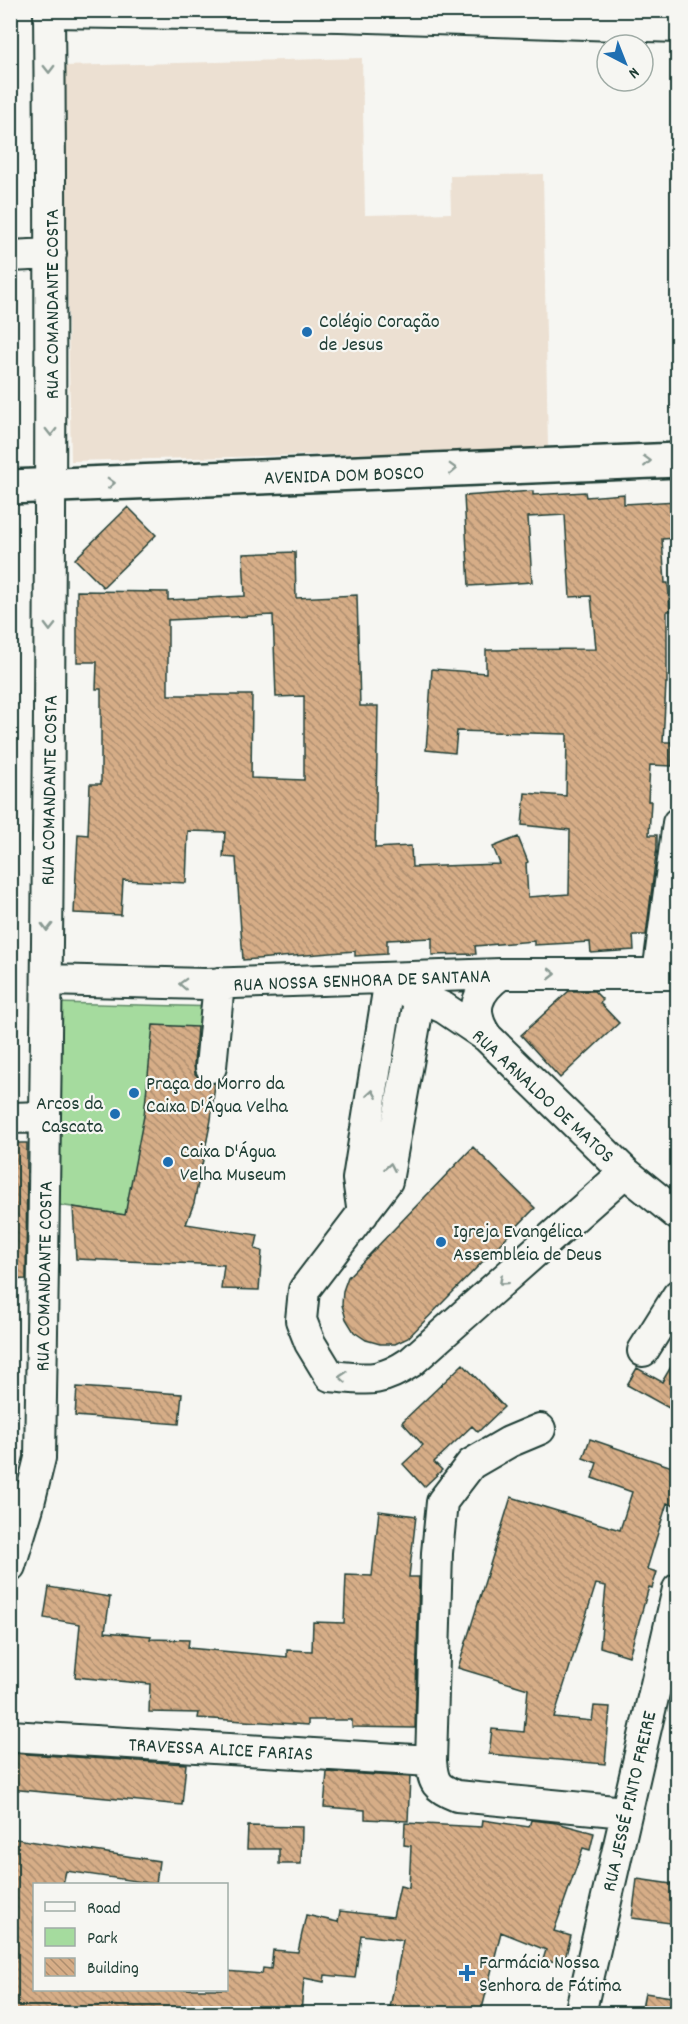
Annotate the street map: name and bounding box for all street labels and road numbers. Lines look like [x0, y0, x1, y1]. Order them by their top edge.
street label: RUA COMANDANTE COSTA [40, 209, 68, 399]
street label: AVENIDA DOM BOSCO [263, 460, 425, 494]
street label: RUA COMANDANTE COSTA [35, 694, 67, 886]
street label: RUA NOSSA SENHORA DE SANTANA [233, 964, 491, 1000]
street label: RUA ARNALDO DE MATOS [464, 1024, 619, 1171]
street label: RUA COMANDANTE COSTA [30, 1180, 62, 1372]
street label: RUA JESSÉ PINTO FREIRE [597, 1709, 665, 1895]
street label: TRAVESSA ALICE FARIAS [128, 1732, 314, 1770]

